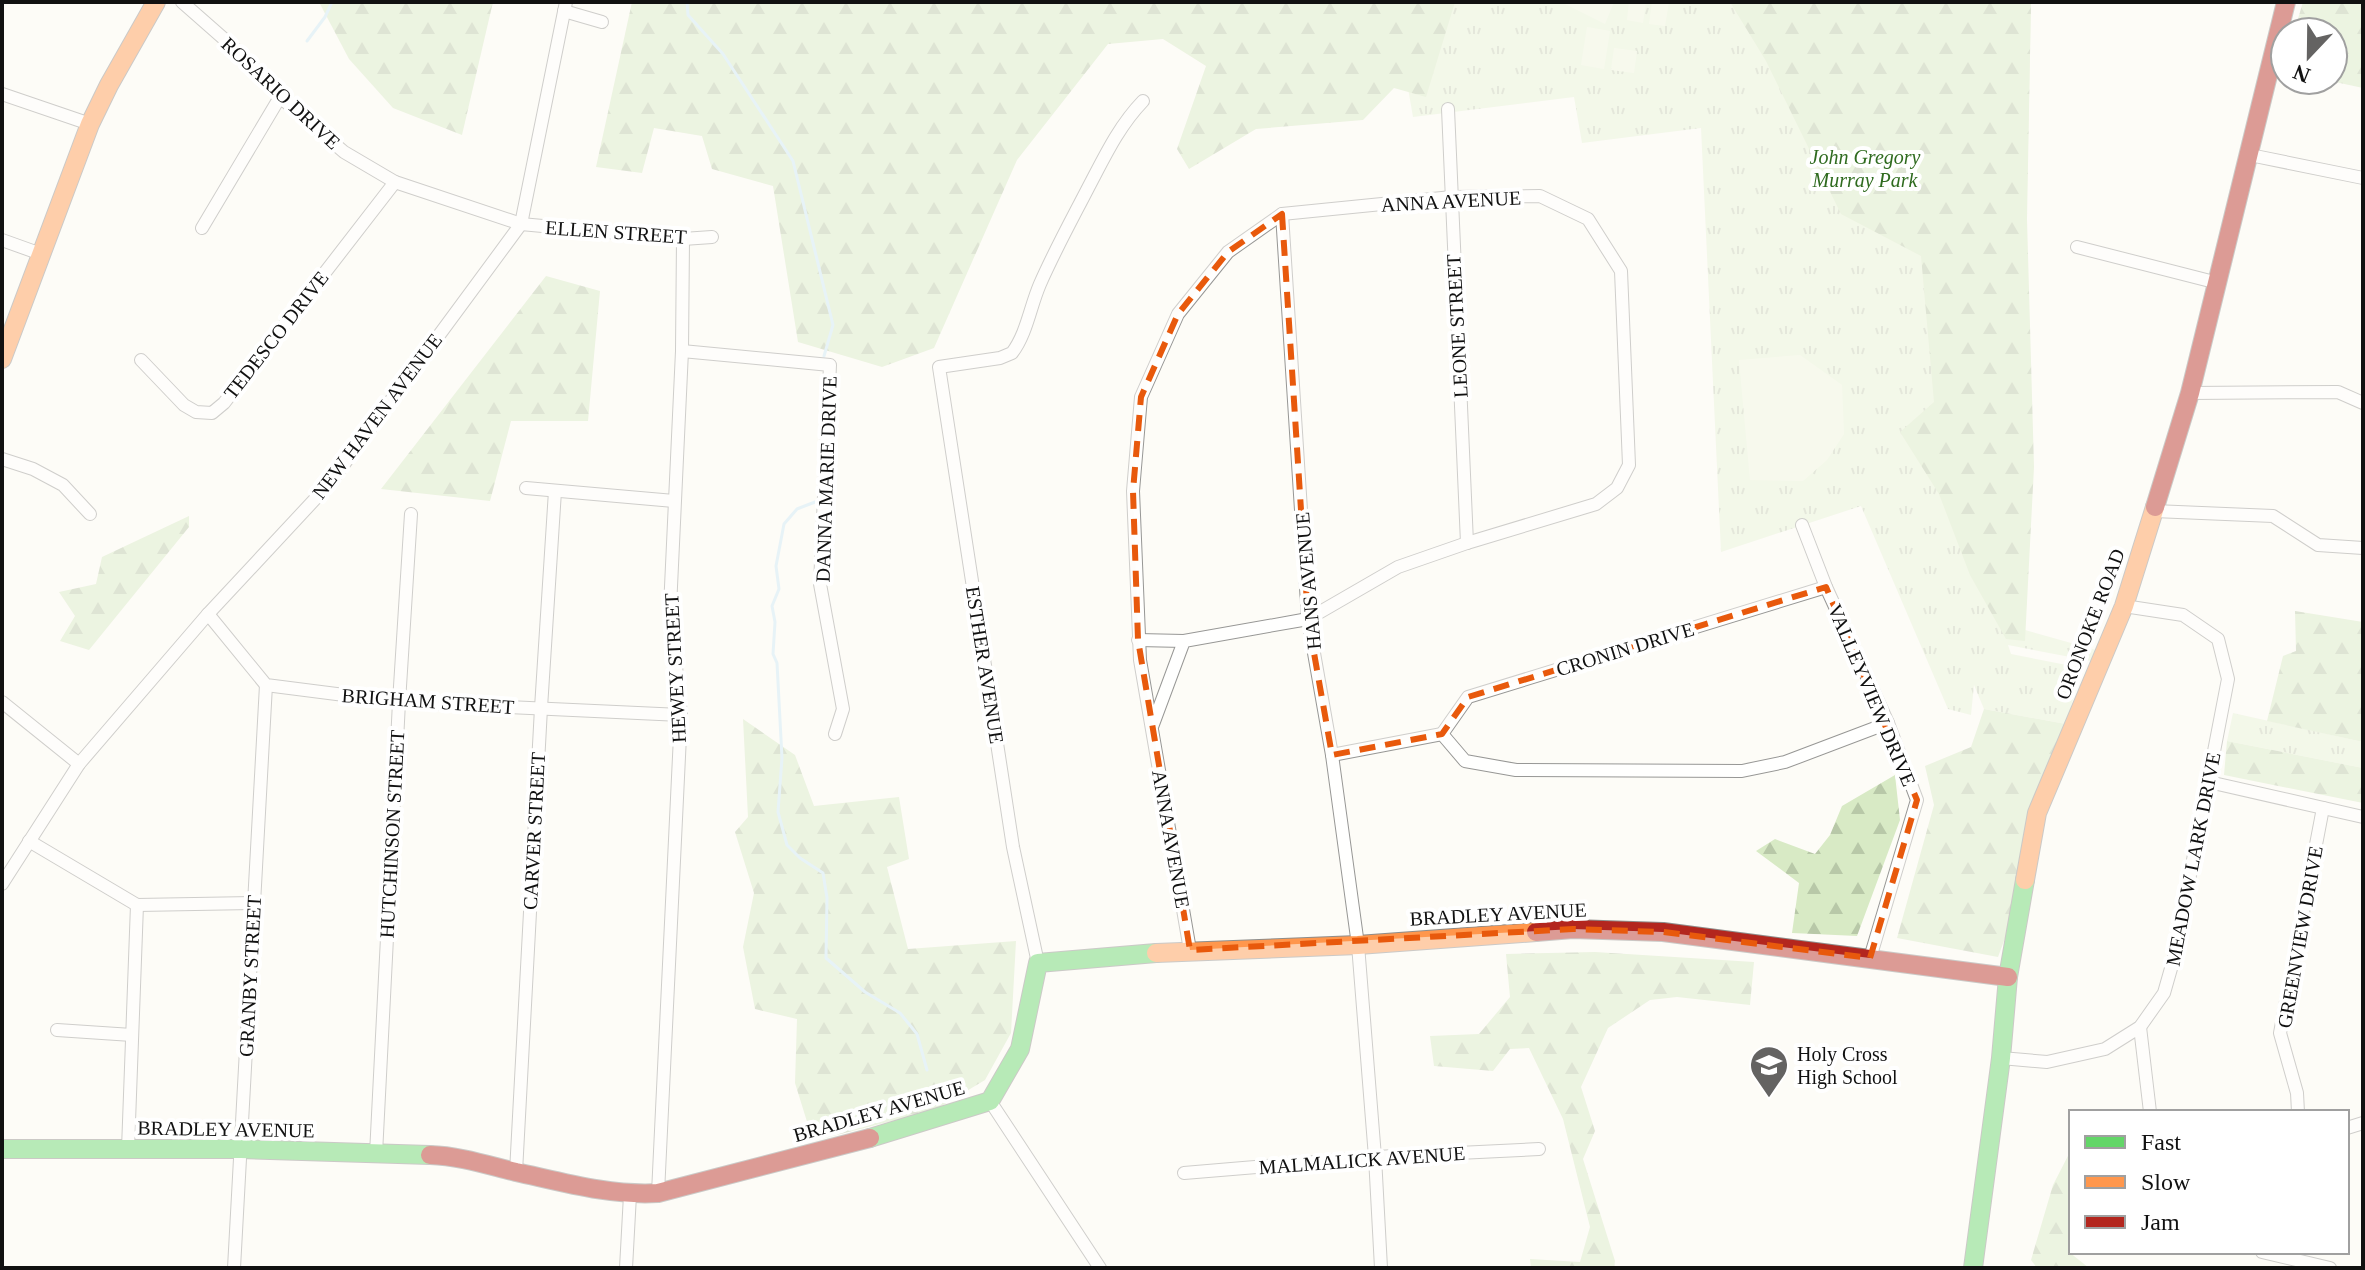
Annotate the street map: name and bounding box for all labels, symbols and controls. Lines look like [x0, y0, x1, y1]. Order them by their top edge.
north arrow [2269, 16, 2349, 96]
street label: ROSARIO DRIVE [217, 32, 345, 154]
text: N [2290, 59, 2314, 89]
park label: John Gregory Murray Park [1810, 146, 1921, 192]
street label: ANNA AVENUE [1380, 186, 1522, 216]
street label: ELLEN STREET [545, 216, 687, 248]
street label: LEONE STREET [1442, 254, 1472, 398]
street label: TEDESCO DRIVE [219, 267, 333, 403]
street label: NEW HAVEN AVENUE [308, 329, 446, 503]
street label: DANNA MARIE DRIVE [811, 375, 841, 583]
street label: HANS AVENUE [1291, 511, 1325, 651]
street label: ORONOKE ROAD [2051, 546, 2129, 702]
street label: ESTHER AVENUE [962, 585, 1008, 745]
street label: HEWEY STREET [660, 593, 690, 743]
street label: VALLEYVIEW DRIVE [1824, 601, 1920, 789]
street label: CRONIN DRIVE [1554, 618, 1696, 680]
street label: BRIGHAM STREET [341, 684, 515, 718]
street label: HUTCHINSON STREET [376, 729, 408, 939]
street label: MEADOW LARK DRIVE [2161, 750, 2225, 968]
street label: CARVER STREET [519, 752, 549, 910]
street label: ANNA AVENUE [1148, 768, 1194, 910]
street label: GREENVIEW DRIVE [2273, 844, 2327, 1030]
street label: GRANBY STREET [235, 895, 265, 1057]
street label: BRADLEY AVENUE [1409, 898, 1587, 930]
place label: Holy Cross High School [1797, 1043, 1898, 1089]
school or university icon: Holy Cross High School [1748, 1044, 1790, 1099]
street label: BRADLEY AVENUE [791, 1076, 967, 1146]
legend [2069, 1110, 2349, 1254]
street label: BRADLEY AVENUE [137, 1116, 315, 1142]
text: Fast [2141, 1129, 2181, 1155]
street label: MALMALICK AVENUE [1258, 1142, 1466, 1178]
text: Slow [2141, 1169, 2191, 1195]
text: Jam [2141, 1209, 2180, 1235]

